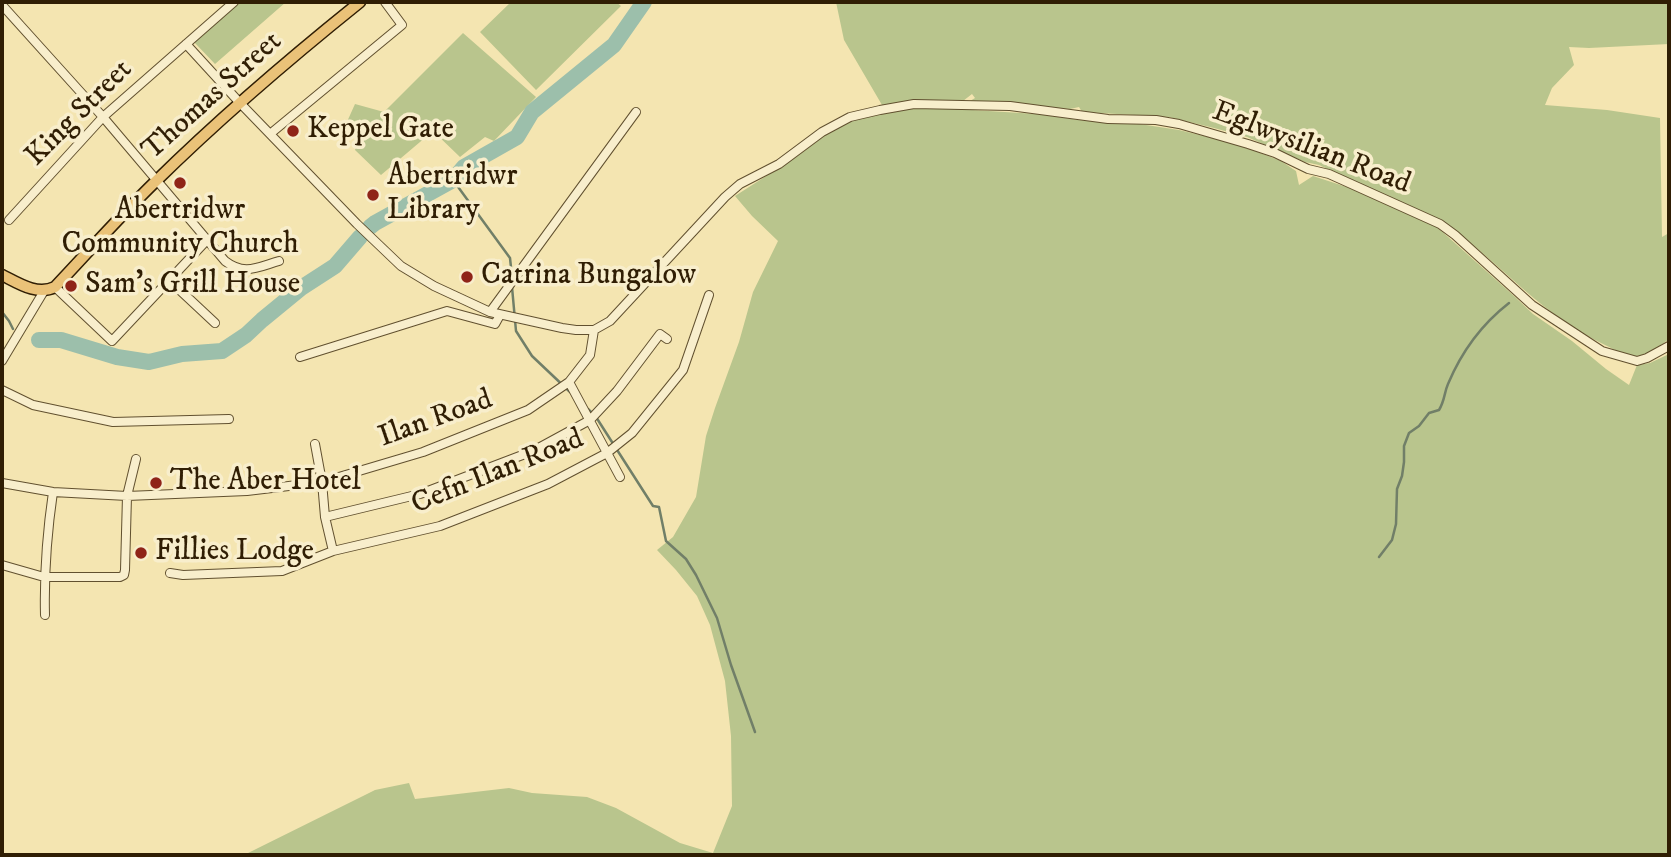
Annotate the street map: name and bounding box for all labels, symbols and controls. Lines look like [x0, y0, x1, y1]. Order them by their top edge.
street label: Thomas Street [136, 25, 290, 169]
street label: King Street [19, 53, 141, 175]
street label: Eglwysilian Road [1207, 95, 1415, 203]
place label: Keppel Gate [307, 113, 454, 149]
marker: Keppel Gate [285, 123, 301, 139]
place label: Abertridwr Library [387, 160, 517, 230]
marker: Abertridwr Community Church [172, 175, 188, 191]
marker: Abertridwr Library [365, 187, 381, 203]
place label: Abertridwr Community Church [61, 194, 299, 264]
place label: Catrina Bungalow [481, 259, 696, 295]
place label: Sam's Grill House [85, 268, 300, 304]
marker: Catrina Bungalow [459, 269, 475, 285]
marker: Sam's Grill House [63, 278, 79, 294]
street label: Ilan Road [374, 383, 498, 457]
street label: Cefn Ilan Road [407, 422, 589, 524]
place label: The Aber Hotel [170, 465, 361, 501]
marker: The Aber Hotel [148, 475, 164, 491]
place label: Fillies Lodge [155, 535, 314, 571]
marker: Fillies Lodge [133, 545, 149, 561]

